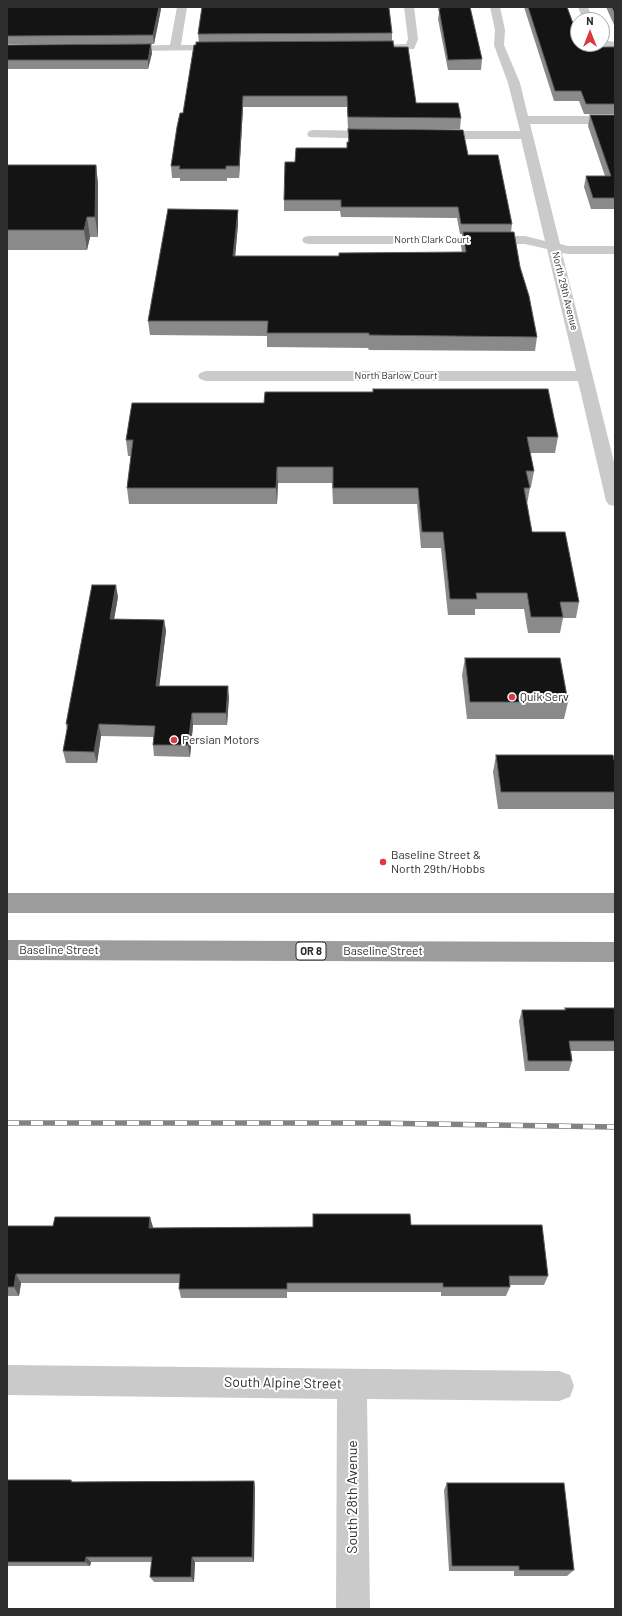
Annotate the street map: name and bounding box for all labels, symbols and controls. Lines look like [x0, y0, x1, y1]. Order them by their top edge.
north arrow [570, 12, 610, 52]
text: N [586, 14, 594, 27]
street label: North Clark Court [394, 234, 470, 246]
street label: North 29th Avenue [549, 251, 581, 331]
street label: North Barlow Court [354, 370, 438, 382]
place label: Quik Serv [520, 690, 569, 704]
marker: Quik Serv [507, 692, 517, 702]
place label: Persian Motors [182, 733, 259, 747]
marker: Persian Motors [169, 735, 179, 745]
place label: Baseline Street & North 29th/Hobbs [391, 848, 485, 876]
marker: Baseline Street & North 29th/Hobbs [378, 857, 388, 867]
road number: OR 8 [296, 942, 326, 960]
street label: Baseline Street [19, 943, 99, 957]
street label: Baseline Street [343, 944, 423, 958]
street label: South Alpine Street [224, 1374, 342, 1392]
street label: South 28th Avenue [344, 1440, 360, 1554]

